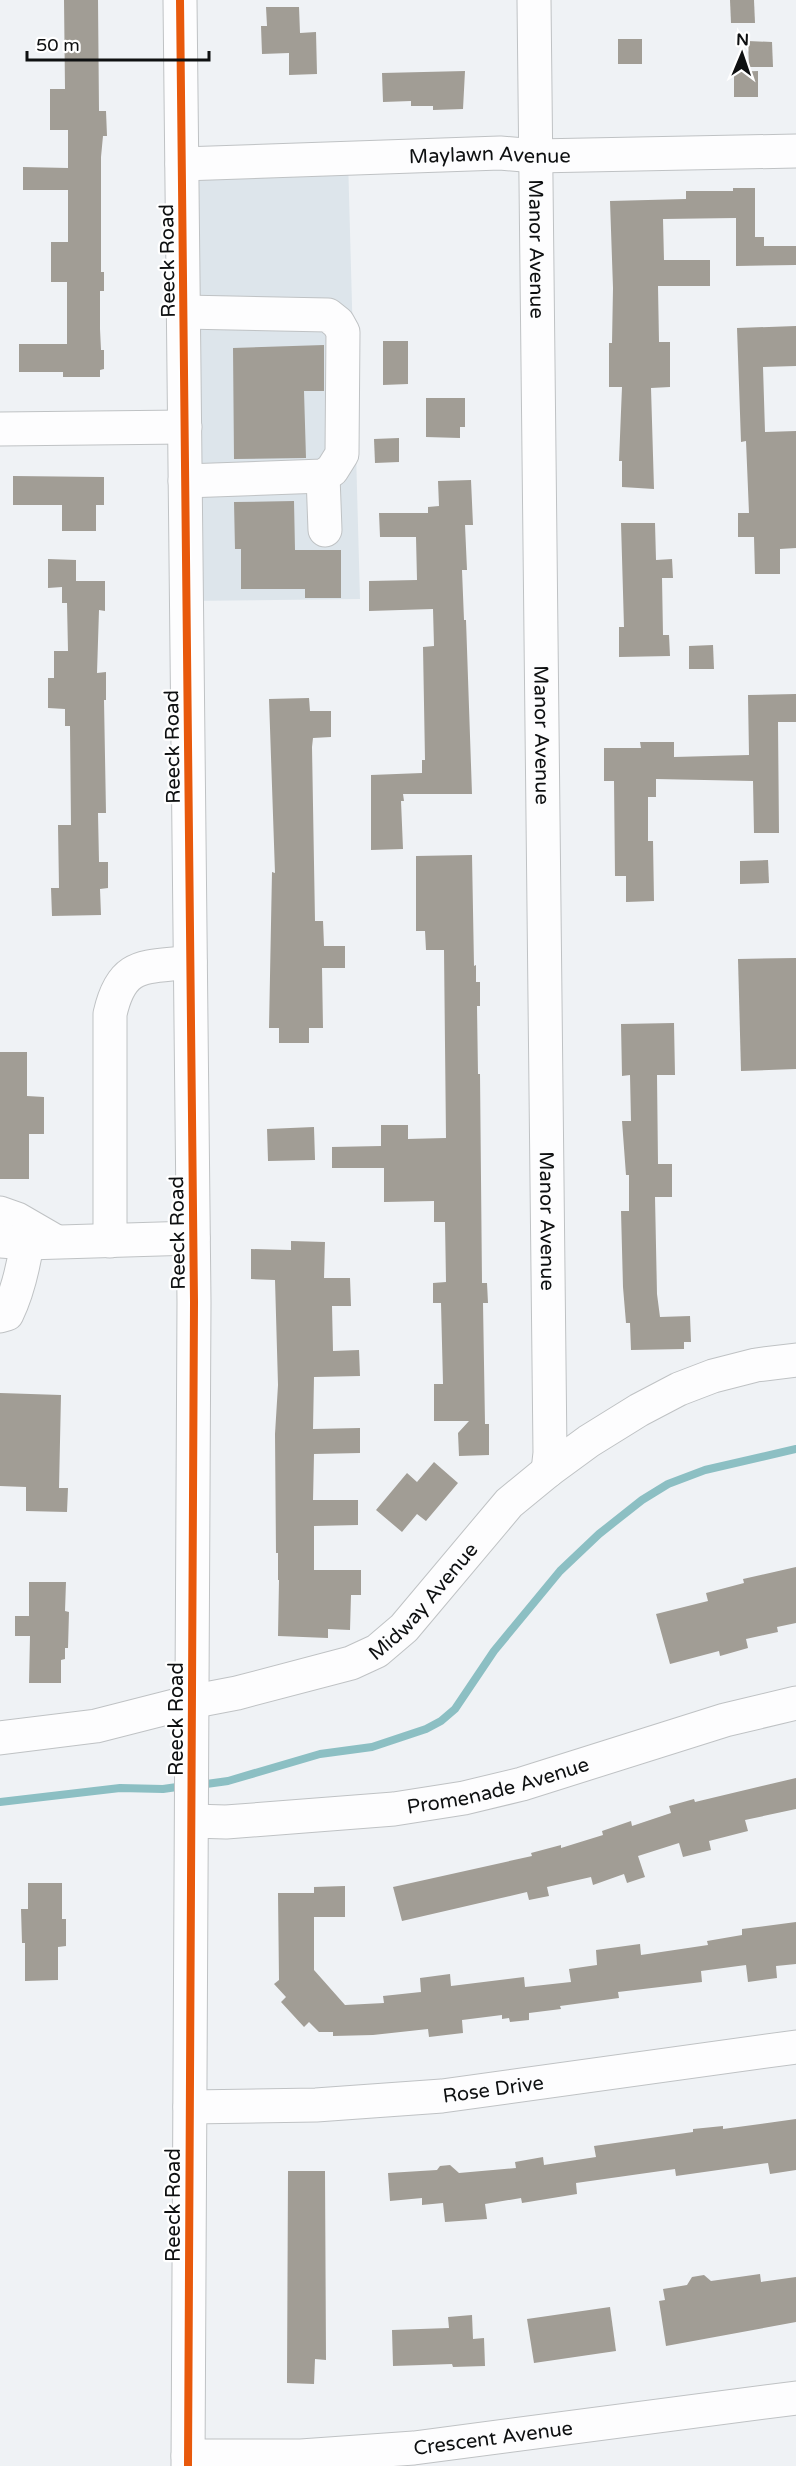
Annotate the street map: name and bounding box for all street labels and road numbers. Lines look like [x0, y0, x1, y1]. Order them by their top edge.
street label: Maylawn Avenue [408, 142, 571, 169]
street label: Manor Avenue [523, 179, 549, 319]
street label: Reeck Road [155, 204, 181, 318]
street label: Manor Avenue [528, 665, 554, 805]
street label: Reeck Road [160, 690, 186, 804]
street label: Manor Avenue [534, 1151, 559, 1291]
street label: Reeck Road [165, 1176, 191, 1290]
street label: Midway Avenue [364, 1538, 483, 1666]
street label: Reeck Road [165, 1662, 189, 1776]
street label: Promenade Avenue [405, 1753, 592, 1820]
street label: Rose Drive [441, 2071, 545, 2109]
street label: Reeck Road [162, 2148, 186, 2262]
street label: Crescent Avenue [412, 2416, 574, 2461]

